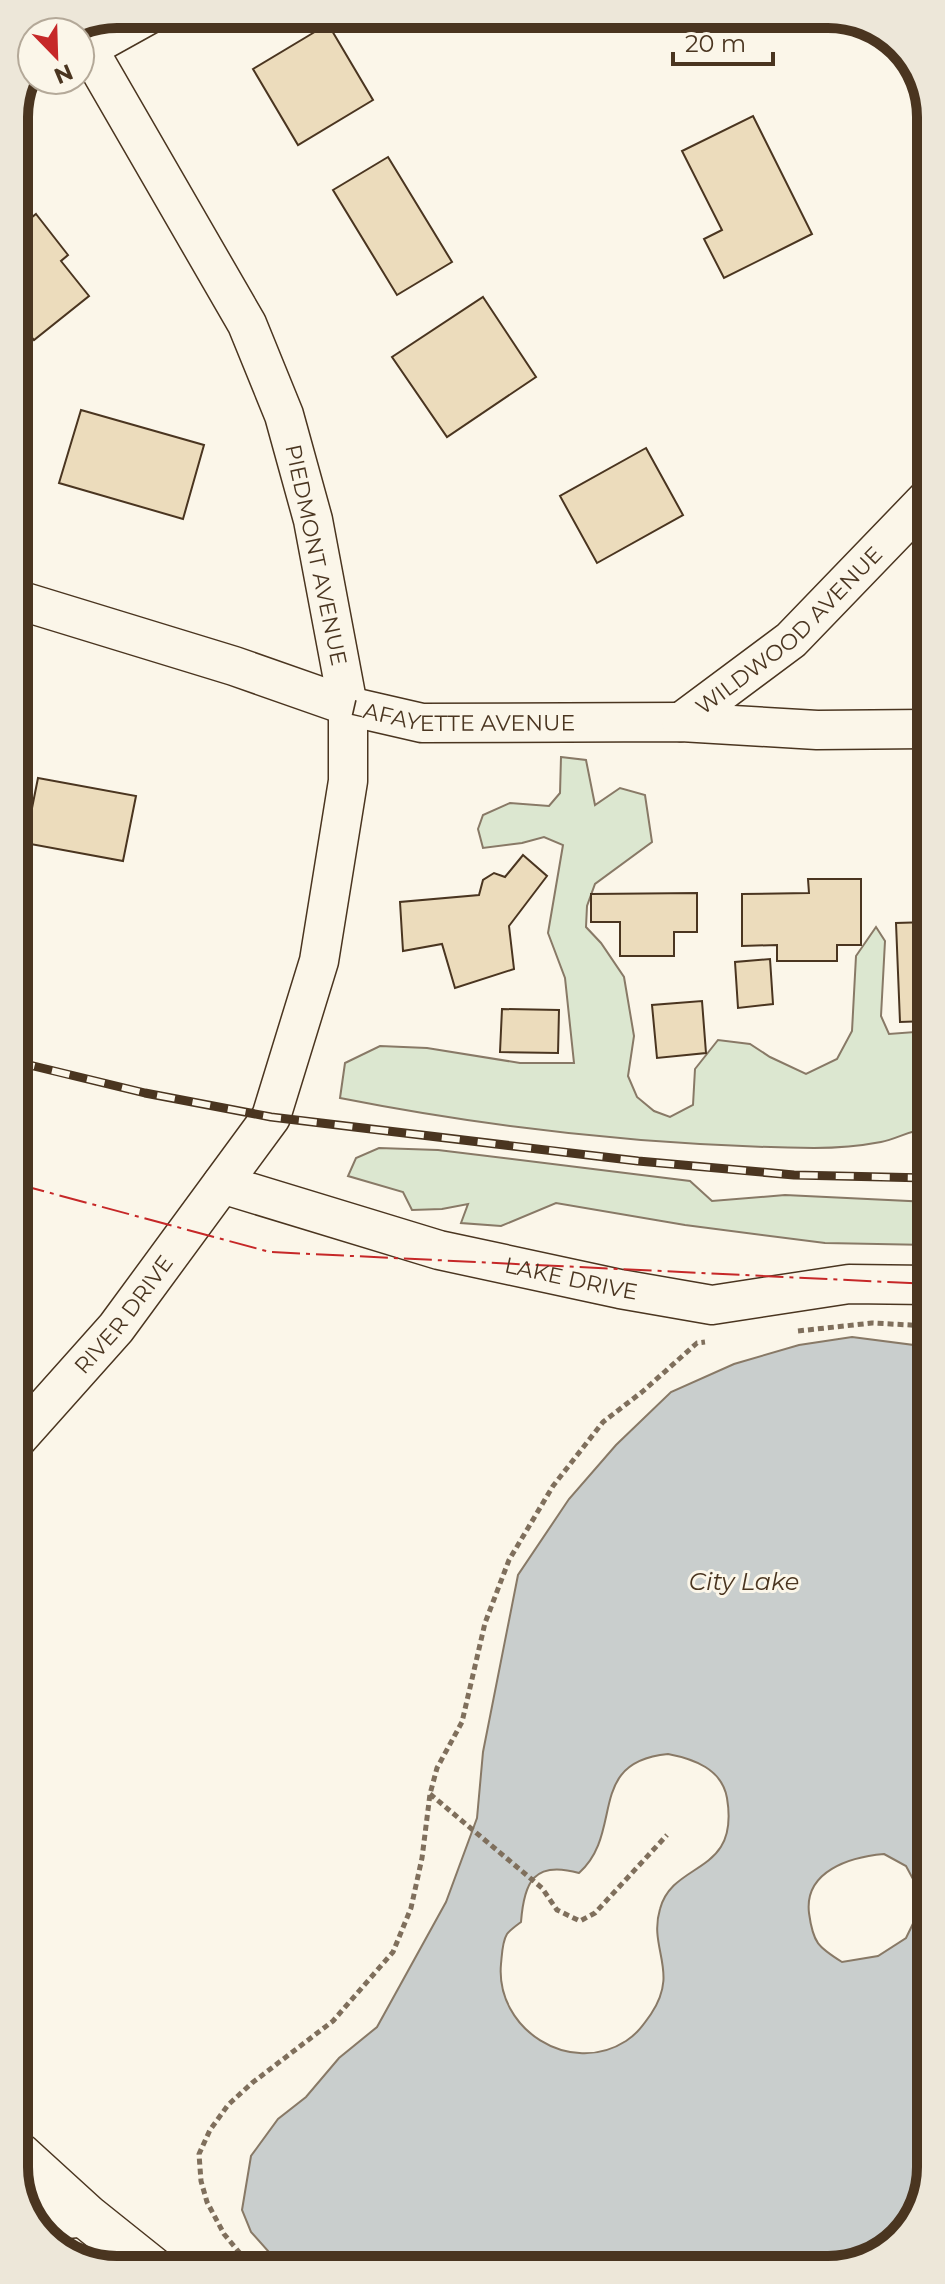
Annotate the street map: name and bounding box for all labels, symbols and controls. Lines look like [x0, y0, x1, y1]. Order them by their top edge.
north arrow [16, 16, 96, 96]
scale bar [673, 16, 773, 66]
text: 20 m [685, 29, 746, 58]
text: N [50, 58, 77, 90]
street label: PIEDMONT AVENUE [279, 442, 353, 668]
street label: WILDWOOD AVENUE [690, 540, 888, 720]
street label: LAFAYETTE AVENUE [348, 694, 575, 737]
street label: RIVER DRIVE [68, 1250, 178, 1379]
street label: LAKE DRIVE [502, 1251, 640, 1305]
water label: City Lake [689, 1567, 799, 1596]

